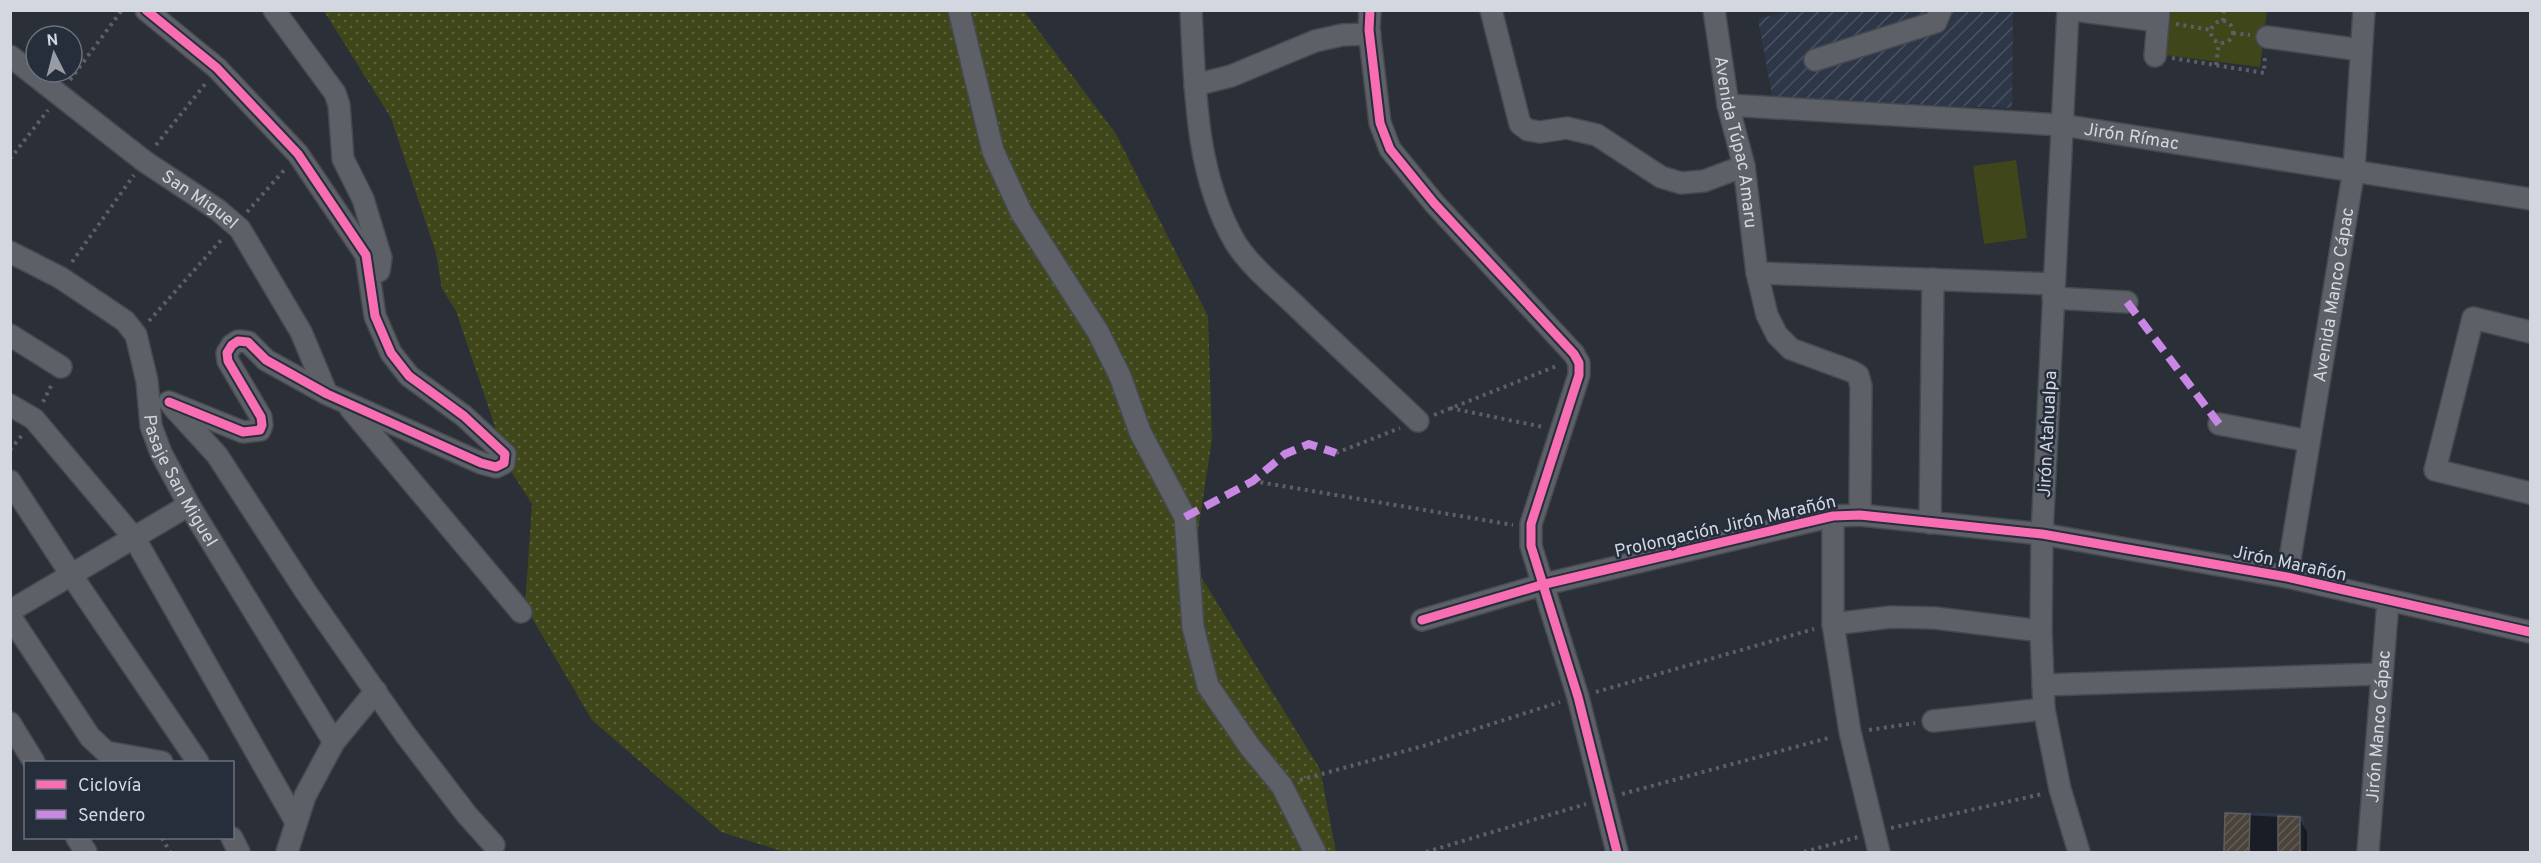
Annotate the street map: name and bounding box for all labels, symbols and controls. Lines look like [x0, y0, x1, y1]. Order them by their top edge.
north arrow [24, 24, 84, 84]
text: N [46, 31, 59, 52]
street label: Avenida Túpac Amaru [1708, 55, 1761, 230]
street label: Jirón Rímac [2082, 119, 2181, 156]
street label: San Miguel [156, 166, 242, 235]
street label: Avenida Manco Cápac [2309, 206, 2360, 384]
street label: Jirón Atahualpa [2034, 370, 2063, 498]
street label: Pasaje San Miguel [137, 414, 222, 551]
street label: Prolongación Jirón Marañón [1612, 491, 1838, 564]
street label: Jirón Marañón [2231, 541, 2349, 588]
street label: Jirón Manco Cápac [2362, 649, 2397, 804]
legend [24, 761, 234, 839]
text: Ciclovía [78, 775, 141, 798]
text: Sendero [78, 805, 145, 828]

